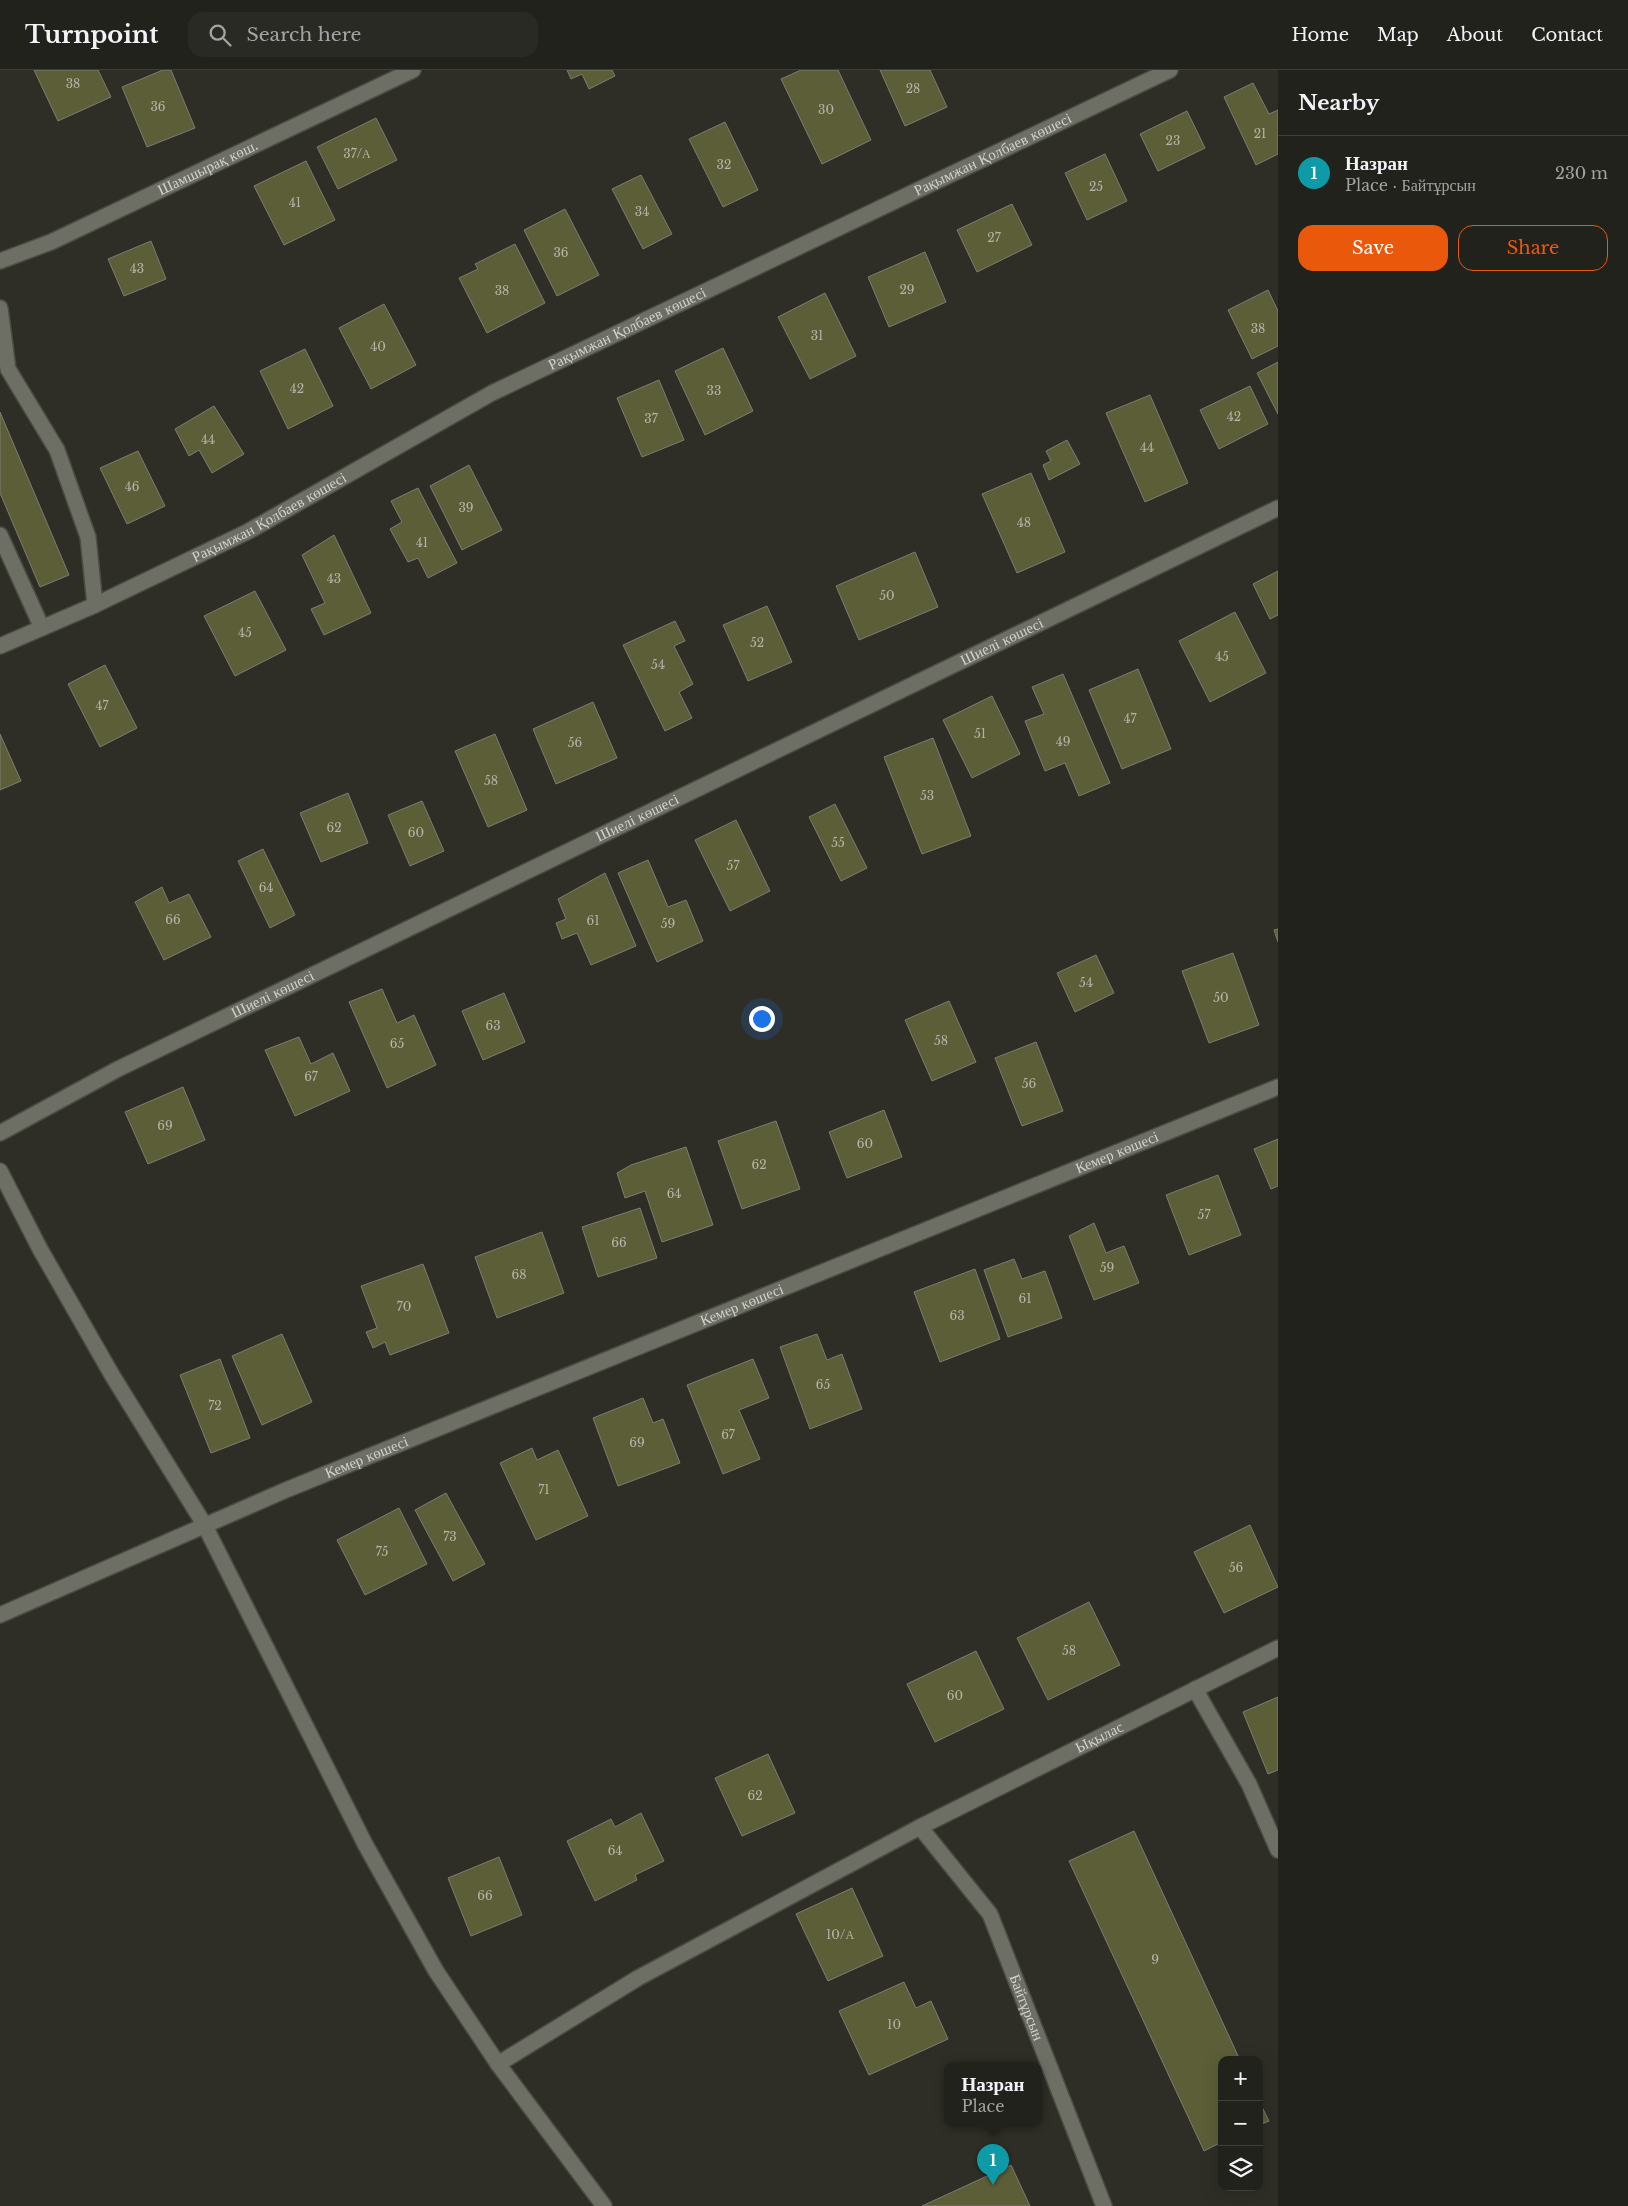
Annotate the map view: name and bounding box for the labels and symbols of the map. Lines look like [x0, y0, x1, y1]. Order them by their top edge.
house number: 38 [66, 76, 80, 91]
house number: 28 [906, 81, 920, 96]
house number: 36 [150, 99, 166, 114]
house number: 30 [818, 102, 834, 117]
street label: Рақымжан Қолбаев көшесі [910, 108, 1075, 200]
house number: 21 [1254, 126, 1266, 141]
house number: 23 [1166, 133, 1180, 148]
street label: Шамшырақ көш. [154, 135, 261, 199]
house number: 37/А [343, 146, 371, 161]
house number: 32 [717, 157, 731, 172]
house number: 25 [1089, 179, 1103, 194]
house number: 41 [289, 195, 301, 210]
house number: 34 [635, 204, 649, 219]
house number: 27 [987, 230, 1002, 245]
house number: 36 [553, 245, 569, 260]
house number: 43 [130, 261, 144, 276]
street label: Рақымжан Қолбаев көшесі [545, 282, 709, 374]
house number: 29 [899, 282, 915, 297]
house number: 38 [495, 283, 509, 298]
house number: 38 [1251, 321, 1265, 336]
house number: 31 [811, 328, 823, 343]
house number: 40 [370, 339, 386, 354]
house number: 42 [290, 381, 304, 396]
house number: 33 [707, 383, 721, 398]
house number: 42 [1227, 409, 1241, 424]
house number: 37 [644, 411, 659, 426]
house number: 44 [201, 432, 215, 447]
house number: 44 [1140, 440, 1154, 455]
street label: Рақымжан Қолбаев көшесі [189, 468, 350, 566]
house number: 46 [125, 479, 140, 494]
house number: 39 [458, 500, 474, 515]
house number: 48 [1017, 515, 1031, 530]
house number: 41 [416, 535, 428, 550]
house number: 43 [327, 571, 341, 586]
house number: 50 [879, 588, 895, 603]
street label: Шиелі көшесі [957, 613, 1046, 669]
house number: 45 [238, 625, 252, 640]
house number: 52 [750, 635, 764, 650]
house number: 45 [1215, 649, 1229, 664]
house number: 54 [651, 657, 665, 672]
house number: 47 [95, 698, 109, 713]
house number: 47 [1123, 711, 1137, 726]
house number: 51 [974, 726, 986, 741]
house number: 49 [1056, 734, 1070, 749]
house number: 56 [568, 735, 583, 750]
house number: 58 [484, 773, 498, 788]
house number: 53 [920, 788, 934, 803]
street label: Шиелі көшесі [592, 789, 682, 846]
house number: 62 [326, 820, 342, 835]
house number: 60 [408, 825, 424, 840]
house number: 55 [831, 835, 845, 850]
house number: 57 [727, 858, 740, 873]
house number: 64 [259, 880, 273, 895]
house number: 66 [165, 912, 181, 927]
house number: 61 [586, 913, 600, 928]
house number: 59 [661, 916, 675, 931]
street label: Шиелі көшесі [228, 966, 317, 1022]
house number: 54 [1079, 975, 1093, 990]
house number: 50 [1213, 990, 1229, 1005]
your location [749, 1006, 775, 1032]
house number: 63 [485, 1018, 501, 1033]
house number: 58 [934, 1033, 948, 1048]
house number: 65 [390, 1036, 404, 1051]
house number: 67 [304, 1069, 319, 1084]
house number: 56 [1022, 1076, 1037, 1091]
house number: 69 [157, 1118, 173, 1133]
street label: Кемер көшесі [1072, 1127, 1161, 1177]
house number: 60 [857, 1136, 873, 1151]
house number: 62 [751, 1157, 767, 1172]
house number: 64 [667, 1186, 681, 1201]
house number: 57 [1198, 1207, 1211, 1222]
house number: 66 [611, 1235, 627, 1250]
house number: 59 [1100, 1260, 1114, 1275]
house number: 68 [512, 1267, 527, 1282]
street label: Кемер көшесі [697, 1279, 786, 1330]
house number: 61 [1018, 1291, 1032, 1306]
house number: 70 [397, 1299, 411, 1314]
house number: 63 [949, 1308, 965, 1323]
house number: 65 [816, 1377, 830, 1392]
house number: 72 [208, 1398, 222, 1413]
house number: 67 [721, 1427, 736, 1442]
street label: Кемер көшесі [322, 1431, 411, 1482]
house number: 69 [629, 1435, 645, 1450]
house number: 71 [538, 1482, 550, 1497]
house number: 73 [443, 1529, 457, 1544]
house number: 75 [376, 1544, 389, 1559]
house number: 56 [1229, 1560, 1244, 1575]
house number: 58 [1062, 1643, 1076, 1658]
house number: 60 [947, 1688, 963, 1703]
street label: Ықылас [1072, 1717, 1127, 1757]
house number: 62 [747, 1788, 763, 1803]
house number: 64 [608, 1843, 622, 1858]
house number: 66 [477, 1888, 493, 1903]
house number: 10/А [826, 1927, 854, 1942]
house number: 9 [1151, 1952, 1159, 1967]
street label: Байтұрсын [1005, 1971, 1048, 2043]
house number: 10 [887, 2017, 901, 2032]
pin: 1 [977, 2144, 1009, 2185]

